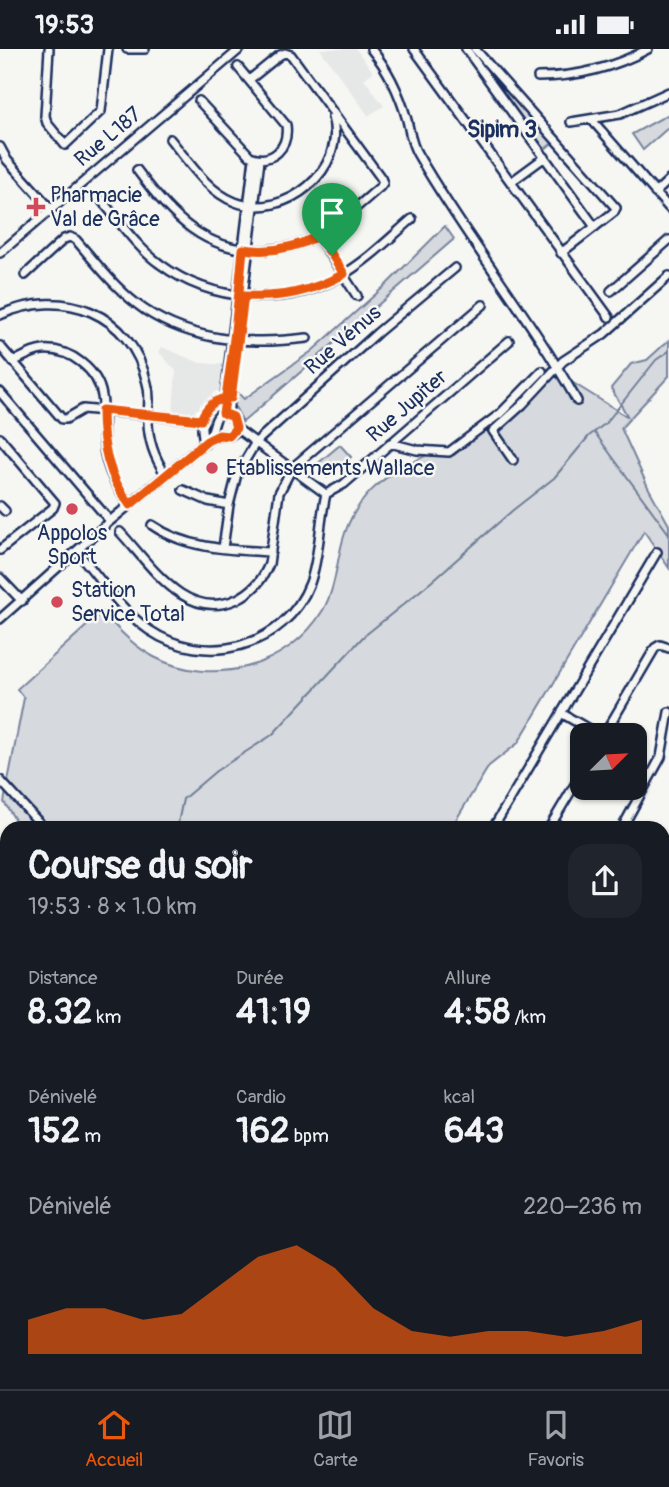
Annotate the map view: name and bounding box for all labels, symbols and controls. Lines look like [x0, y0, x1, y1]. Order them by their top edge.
text: 19:53 [35, 9, 94, 41]
street label: Rue L187 [69, 101, 147, 173]
district label: Sipim 3 [467, 115, 537, 144]
place label: Pharmacie Val de Grâce [50, 182, 160, 233]
pin [302, 183, 362, 255]
icon: arrive [313, 194, 351, 232]
marker: Pharmacie Val de Grâce [28, 199, 44, 215]
street label: Rue Vénus [299, 299, 387, 381]
street label: Rue Jupiter [361, 363, 453, 448]
place label: Etablissements Wallace [226, 455, 435, 482]
marker: Etablissements Wallace [204, 460, 220, 476]
marker: Appolos Sport [64, 501, 80, 517]
place label: Appolos Sport [37, 520, 108, 571]
place label: Station Service Total [71, 577, 185, 628]
marker: Station Service Total [49, 594, 65, 610]
north arrow [570, 723, 648, 800]
map controls [570, 723, 647, 800]
text: Course du soir [28, 842, 252, 890]
button: share [568, 844, 642, 918]
text: 19:53 · 8 × 1.0 km [28, 892, 197, 921]
text: Distance [28, 966, 97, 990]
text: Durée [236, 966, 283, 990]
text: Allure [444, 966, 491, 990]
text: 8.32 [28, 990, 92, 1034]
text: 41:19 [236, 990, 311, 1034]
text: 4:58 [444, 990, 510, 1034]
text: km [92, 1005, 121, 1029]
text: /km [510, 1005, 546, 1029]
text: Dénivelé [28, 1085, 97, 1109]
text: Cardio [236, 1085, 286, 1109]
text: kcal [444, 1085, 475, 1109]
text: 152 [28, 1109, 80, 1153]
text: 162 [236, 1109, 290, 1153]
text: 643 [444, 1109, 504, 1153]
text: m [80, 1124, 101, 1148]
text: bpm [290, 1124, 329, 1148]
text: Dénivelé [28, 1192, 112, 1221]
text: 220–236 m [523, 1192, 642, 1221]
tab: Accueil [85, 1406, 143, 1472]
tab: Carte [313, 1406, 358, 1472]
tab: Favoris [527, 1406, 584, 1472]

